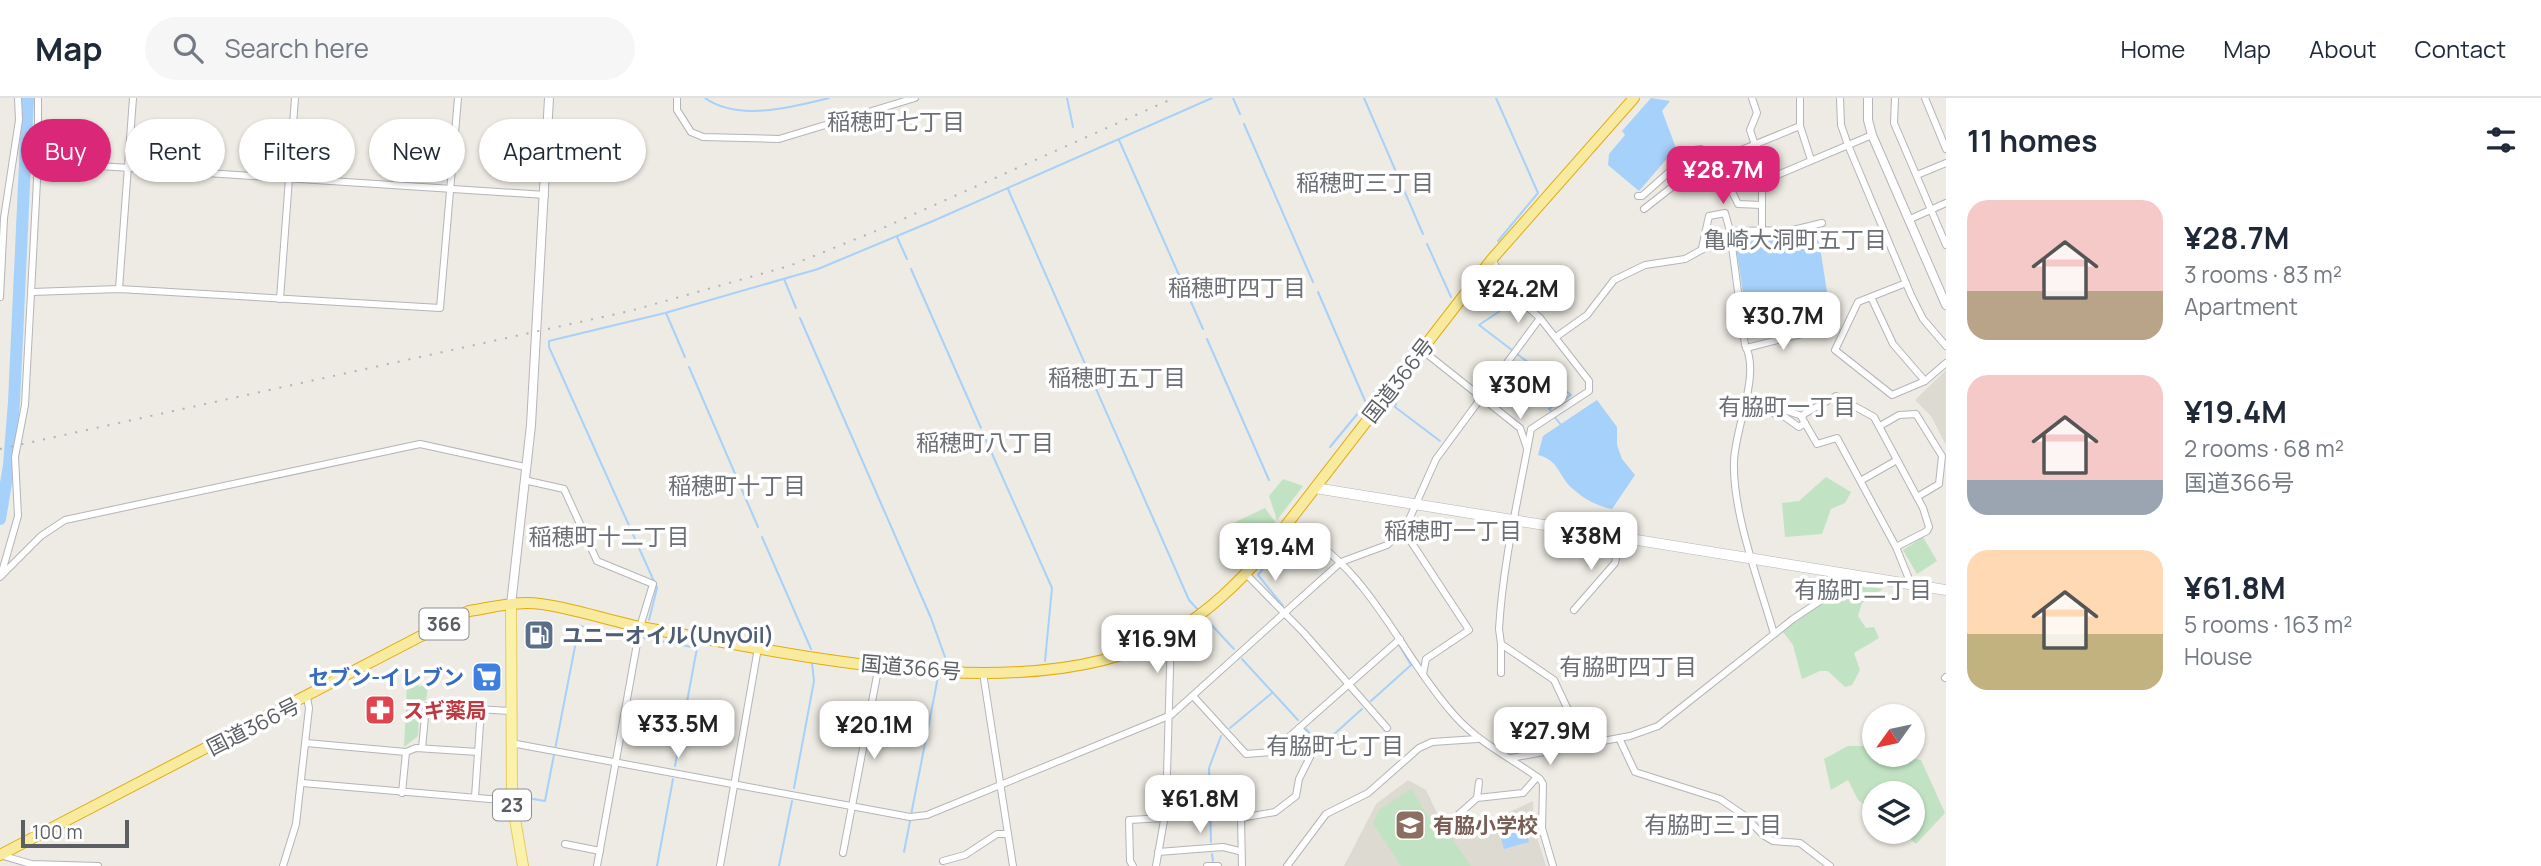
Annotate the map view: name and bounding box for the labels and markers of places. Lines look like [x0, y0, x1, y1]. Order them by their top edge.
pin: ¥28.7M [1666, 146, 1780, 206]
pin: ¥24.2M [1461, 266, 1575, 325]
pin: ¥30.7M [1726, 292, 1840, 352]
pin: ¥30M [1479, 362, 1561, 421]
pin: ¥38M [1550, 512, 1632, 572]
pin: ¥19.4M [1218, 524, 1332, 583]
pin: ¥16.9M [1100, 616, 1214, 675]
fuel station icon: ユニーオイル(UnyOil) [522, 618, 556, 652]
place label: ユニーオイル(UnyOil) [562, 621, 774, 649]
supermarket icon: セブン-イレブン [470, 660, 504, 694]
place label: セブン-イレブン [308, 663, 464, 691]
pharmacy icon: スギ薬局 [363, 693, 397, 727]
place label: スギ薬局 [403, 696, 487, 724]
pin: ¥33.5M [621, 700, 735, 760]
pin: ¥20.1M [817, 702, 931, 761]
pin: ¥27.9M [1493, 708, 1607, 767]
pin: ¥61.8M [1143, 776, 1257, 835]
school or university icon: 有脇小学校 [1393, 808, 1427, 842]
place label: 有脇小学校 [1433, 811, 1538, 839]

